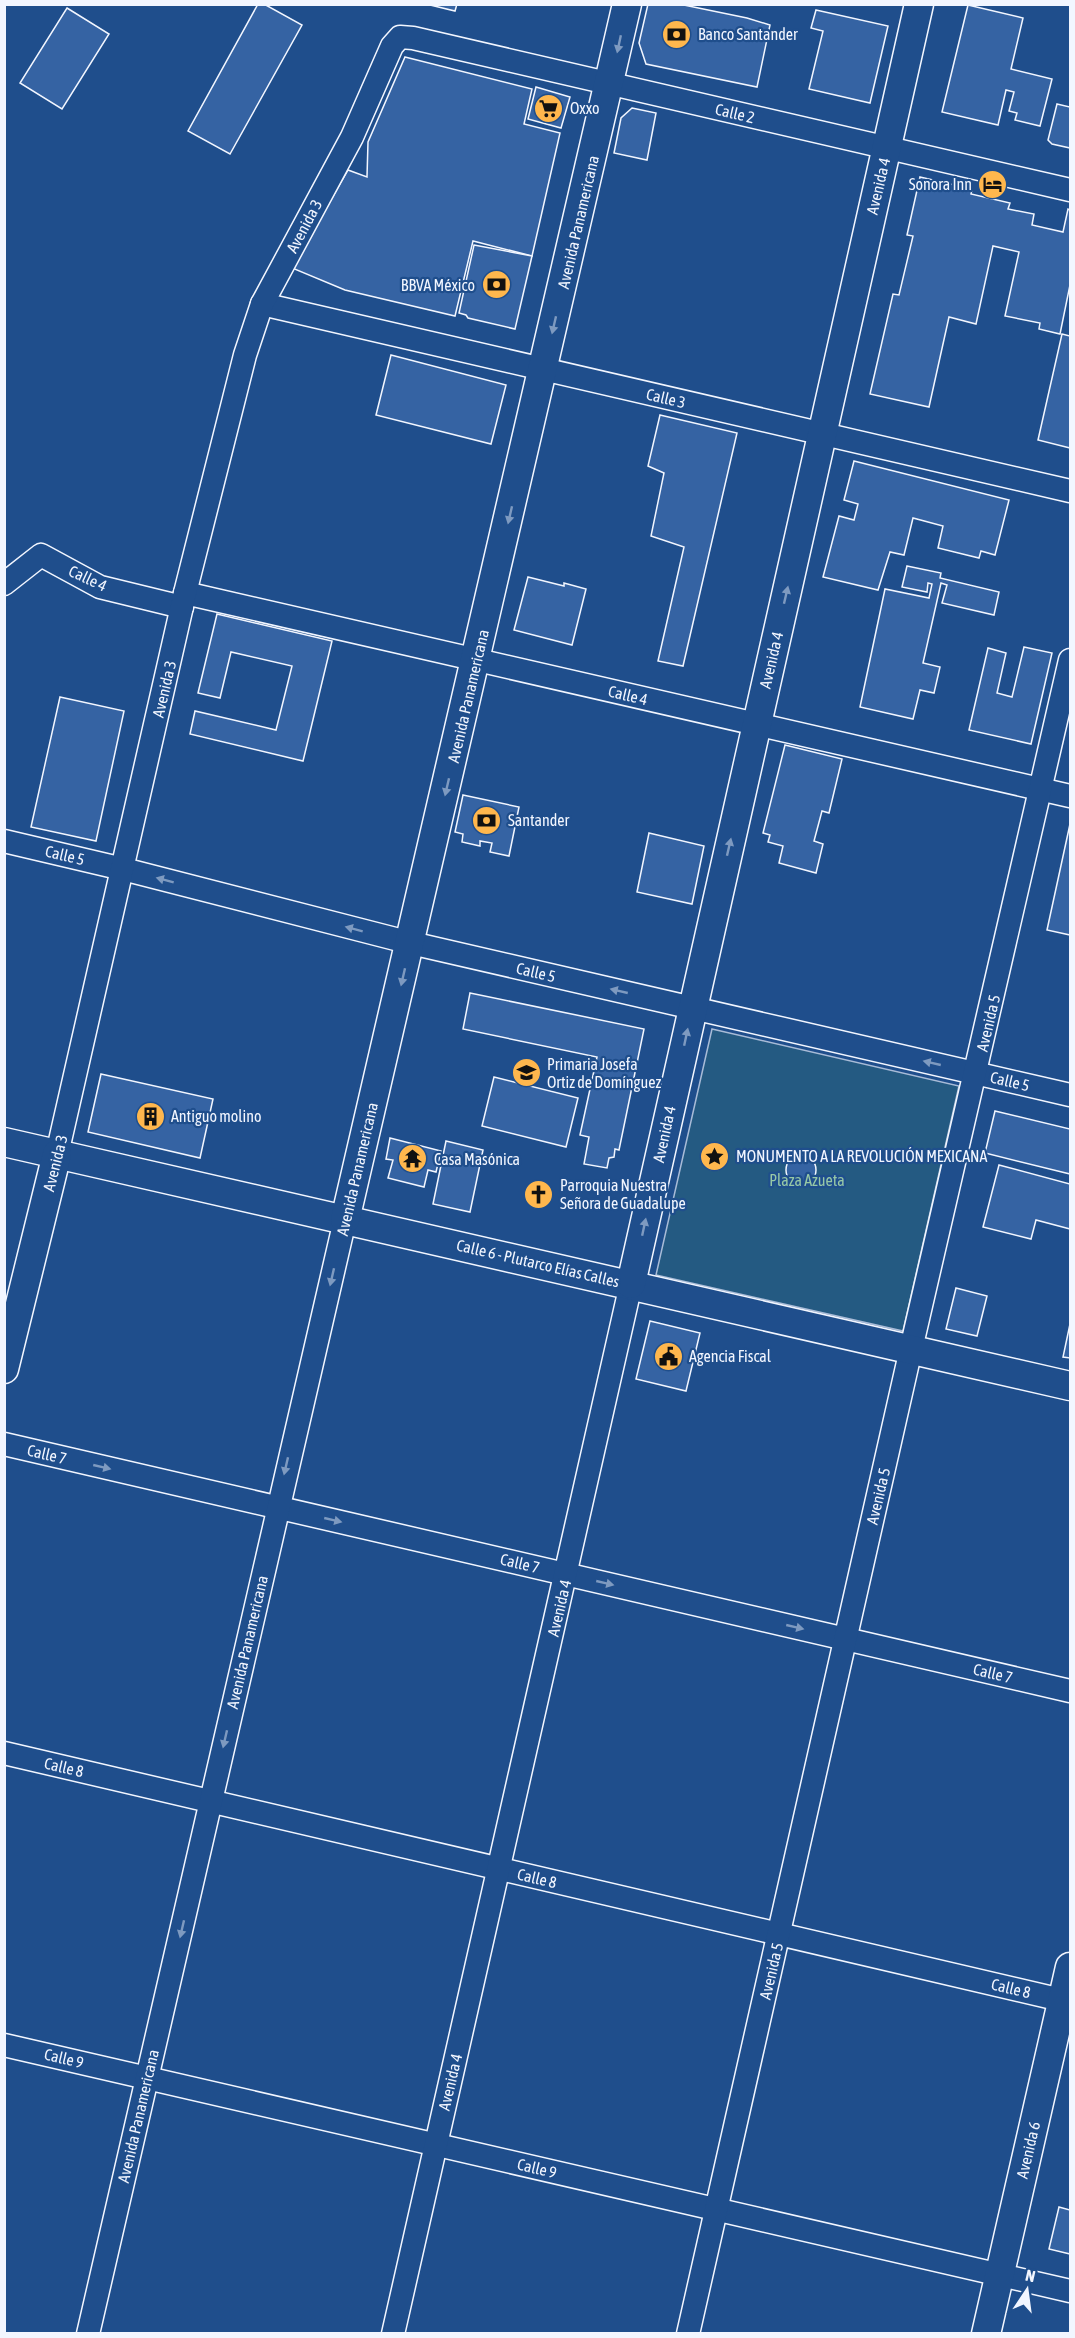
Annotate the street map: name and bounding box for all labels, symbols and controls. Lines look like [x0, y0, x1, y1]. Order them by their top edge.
bank icon: Banco Santander [661, 18, 693, 50]
place label: Banco Santander [698, 25, 798, 43]
one-way arrow [614, 35, 623, 54]
supermarket icon: Oxxo [533, 92, 565, 124]
place label: Oxxo [570, 99, 600, 117]
street label: Calle 2 [714, 100, 756, 126]
street label: Avenida Panamericana [554, 154, 602, 290]
street label: Avenida 4 [863, 156, 893, 216]
hotel icon: Sonora Inn [977, 168, 1009, 200]
place label: Sonora Inn [909, 175, 972, 193]
street label: Avenida 3 [283, 196, 325, 256]
bank icon: BBVA México [480, 269, 512, 301]
place label: BBVA México [401, 276, 475, 294]
one-way arrow [549, 316, 559, 334]
street label: Calle 3 [645, 385, 687, 411]
one-way arrow [505, 506, 515, 524]
street label: Calle 4 [66, 561, 110, 595]
one-way arrow [781, 586, 791, 604]
street label: Avenida Panamericana [444, 628, 492, 764]
street label: Avenida 4 [756, 630, 786, 690]
street label: Avenida 3 [149, 659, 179, 719]
street label: Calle 4 [607, 682, 649, 708]
one-way arrow [442, 777, 452, 796]
bank icon: Santander [471, 804, 503, 836]
place label: Santander [508, 811, 570, 829]
one-way arrow [724, 838, 734, 856]
street label: Calle 5 [44, 842, 86, 868]
one-way arrow [156, 874, 175, 884]
one-way arrow [345, 923, 363, 933]
street label: Calle 5 [515, 959, 557, 985]
one-way arrow [397, 967, 407, 986]
one-way arrow [609, 986, 628, 995]
street label: Avenida 5 [973, 993, 1003, 1053]
one-way arrow [681, 1028, 691, 1046]
place label: Primaria Josefa Ortiz de Domínguez [547, 1055, 661, 1092]
school or university icon: Primaria Josefa Ortiz de Domínguez [510, 1057, 542, 1089]
one-way arrow [922, 1058, 941, 1068]
street label: Calle 5 [989, 1068, 1031, 1094]
building icon: Antiguo molino [134, 1100, 166, 1132]
street label: Avenida Panamericana [333, 1101, 381, 1237]
street label: Avenida 4 [649, 1104, 679, 1164]
place label: Antiguo molino [171, 1107, 261, 1126]
street label: Avenida 3 [39, 1133, 71, 1193]
place icon: MONUMENTO A LA REVOLUCIÓN MEXICANA [699, 1140, 731, 1172]
temple icon: Casa Masónica [397, 1143, 429, 1175]
place label: MONUMENTO A LA REVOLUCIÓN MEXICANA [736, 1147, 987, 1165]
place label: Casa Masónica [434, 1150, 520, 1168]
park label: Plaza Azueta [769, 1171, 845, 1189]
place label: Parroquia Nuestra Señora de Guadalupe [560, 1176, 686, 1213]
church icon: Parroquia Nuestra Señora de Guadalupe [523, 1178, 555, 1210]
one-way arrow [639, 1218, 649, 1237]
street label: Calle 6 - Plutarco Elías Calles [455, 1236, 621, 1291]
one-way arrow [326, 1268, 336, 1286]
public building icon: Agencia Fiscal [652, 1340, 684, 1372]
place label: Agencia Fiscal [689, 1347, 772, 1366]
street label: Calle 7 [26, 1441, 68, 1467]
one-way arrow [281, 1457, 291, 1476]
one-way arrow [93, 1462, 112, 1472]
street label: Avenida 5 [863, 1466, 893, 1526]
one-way arrow [324, 1516, 342, 1526]
street label: Calle 7 [499, 1550, 541, 1576]
street label: Avenida Panamericana [223, 1574, 271, 1710]
street label: Avenida 4 [544, 1578, 574, 1638]
one-way arrow [596, 1579, 615, 1588]
one-way arrow [786, 1623, 805, 1632]
street label: Calle 7 [972, 1660, 1014, 1686]
one-way arrow [220, 1729, 229, 1748]
street label: Calle 8 [43, 1754, 85, 1780]
street label: Calle 8 [516, 1865, 558, 1891]
one-way arrow [176, 1919, 186, 1938]
street label: Avenida 5 [756, 1941, 786, 2001]
street label: Calle 8 [990, 1975, 1032, 2001]
street label: Calle 9 [43, 2045, 85, 2071]
street label: Avenida Panamericana [114, 2048, 162, 2184]
street label: Avenida 4 [435, 2052, 465, 2112]
street label: Avenida 6 [1013, 2120, 1043, 2180]
street label: Calle 9 [516, 2155, 558, 2181]
north arrow [997, 2260, 1057, 2320]
text: N [1024, 2266, 1037, 2285]

